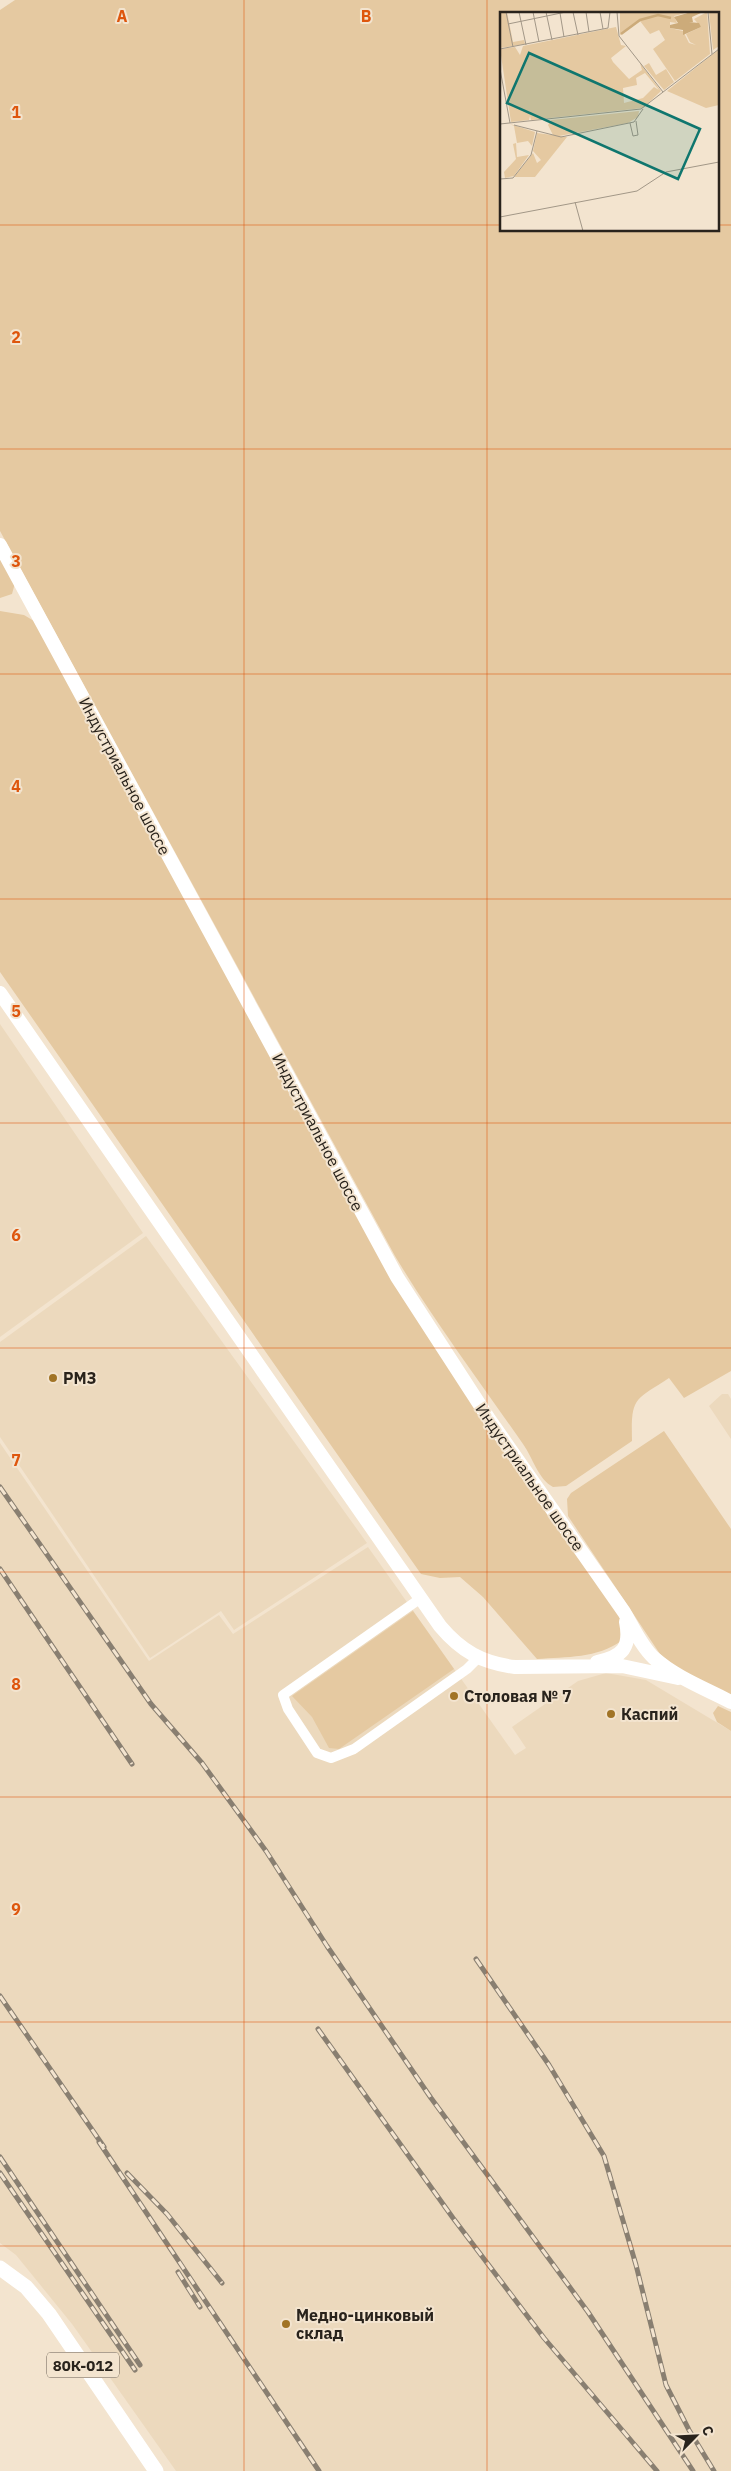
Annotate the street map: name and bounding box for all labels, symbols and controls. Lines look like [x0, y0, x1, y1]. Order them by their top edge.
text: A [117, 6, 128, 26]
text: B [361, 6, 372, 26]
inset map [500, 12, 718, 231]
text: 1 [11, 102, 21, 122]
text: 2 [11, 327, 21, 347]
text: 3 [11, 551, 21, 571]
street label: Индустриальное шоссе [75, 694, 175, 858]
text: 4 [11, 776, 21, 796]
text: 5 [11, 1001, 21, 1021]
street label: Индустриальное шоссе [268, 1050, 368, 1214]
text: 6 [11, 1225, 21, 1245]
place label: РМЗ [63, 1368, 97, 1388]
marker: РМЗ [47, 1372, 59, 1384]
street label: Индустриальное шоссе [471, 1399, 589, 1555]
text: 7 [11, 1450, 21, 1470]
text: 8 [11, 1674, 21, 1694]
place label: Столовая № 7 [464, 1686, 572, 1706]
marker: Столовая № 7 [448, 1690, 460, 1702]
place label: Каспий [621, 1704, 678, 1724]
marker: Каспий [605, 1708, 617, 1720]
text: 9 [11, 1899, 21, 1919]
place label: Медно-цинковый склад [296, 2305, 434, 2343]
marker: Медно-цинковый склад [280, 2318, 292, 2330]
road number: 80К-012 [47, 2352, 119, 2378]
north arrow [671, 2411, 721, 2461]
text: С [698, 2423, 718, 2439]

